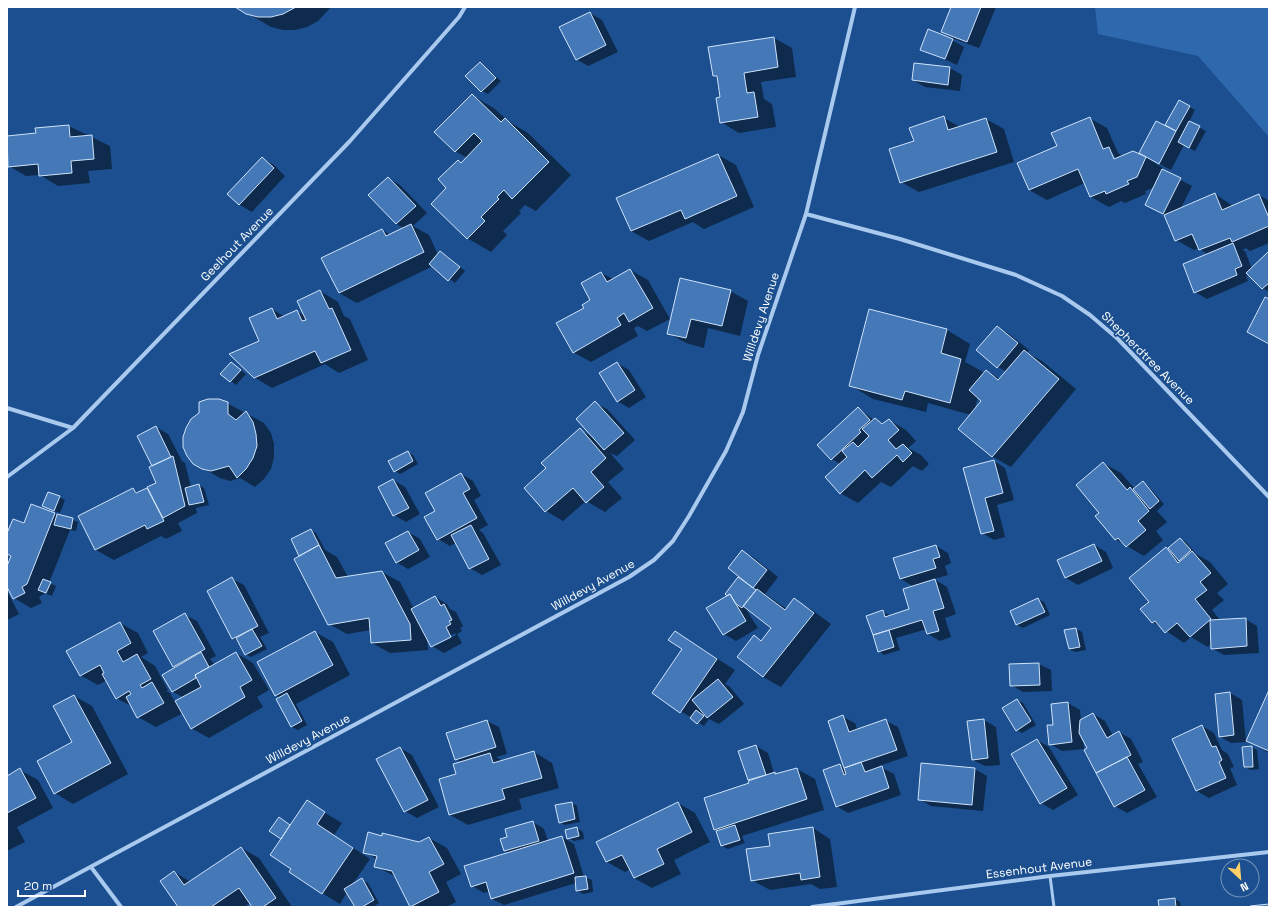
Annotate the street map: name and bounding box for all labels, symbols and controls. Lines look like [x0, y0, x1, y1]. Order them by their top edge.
street label: Geelhout Avenue [197, 203, 277, 285]
street label: Willdevy Avenue [739, 270, 783, 364]
street label: Shepherdtree Avenue [1098, 308, 1198, 408]
street label: Willdevy Avenue [548, 555, 638, 615]
street label: Willdevy Avenue [263, 710, 353, 768]
street label: Essenhout Avenue [985, 854, 1093, 882]
north arrow [1220, 858, 1260, 898]
scale bar [18, 872, 85, 898]
text: 20 m [24, 878, 52, 894]
text: N [1238, 879, 1251, 895]

